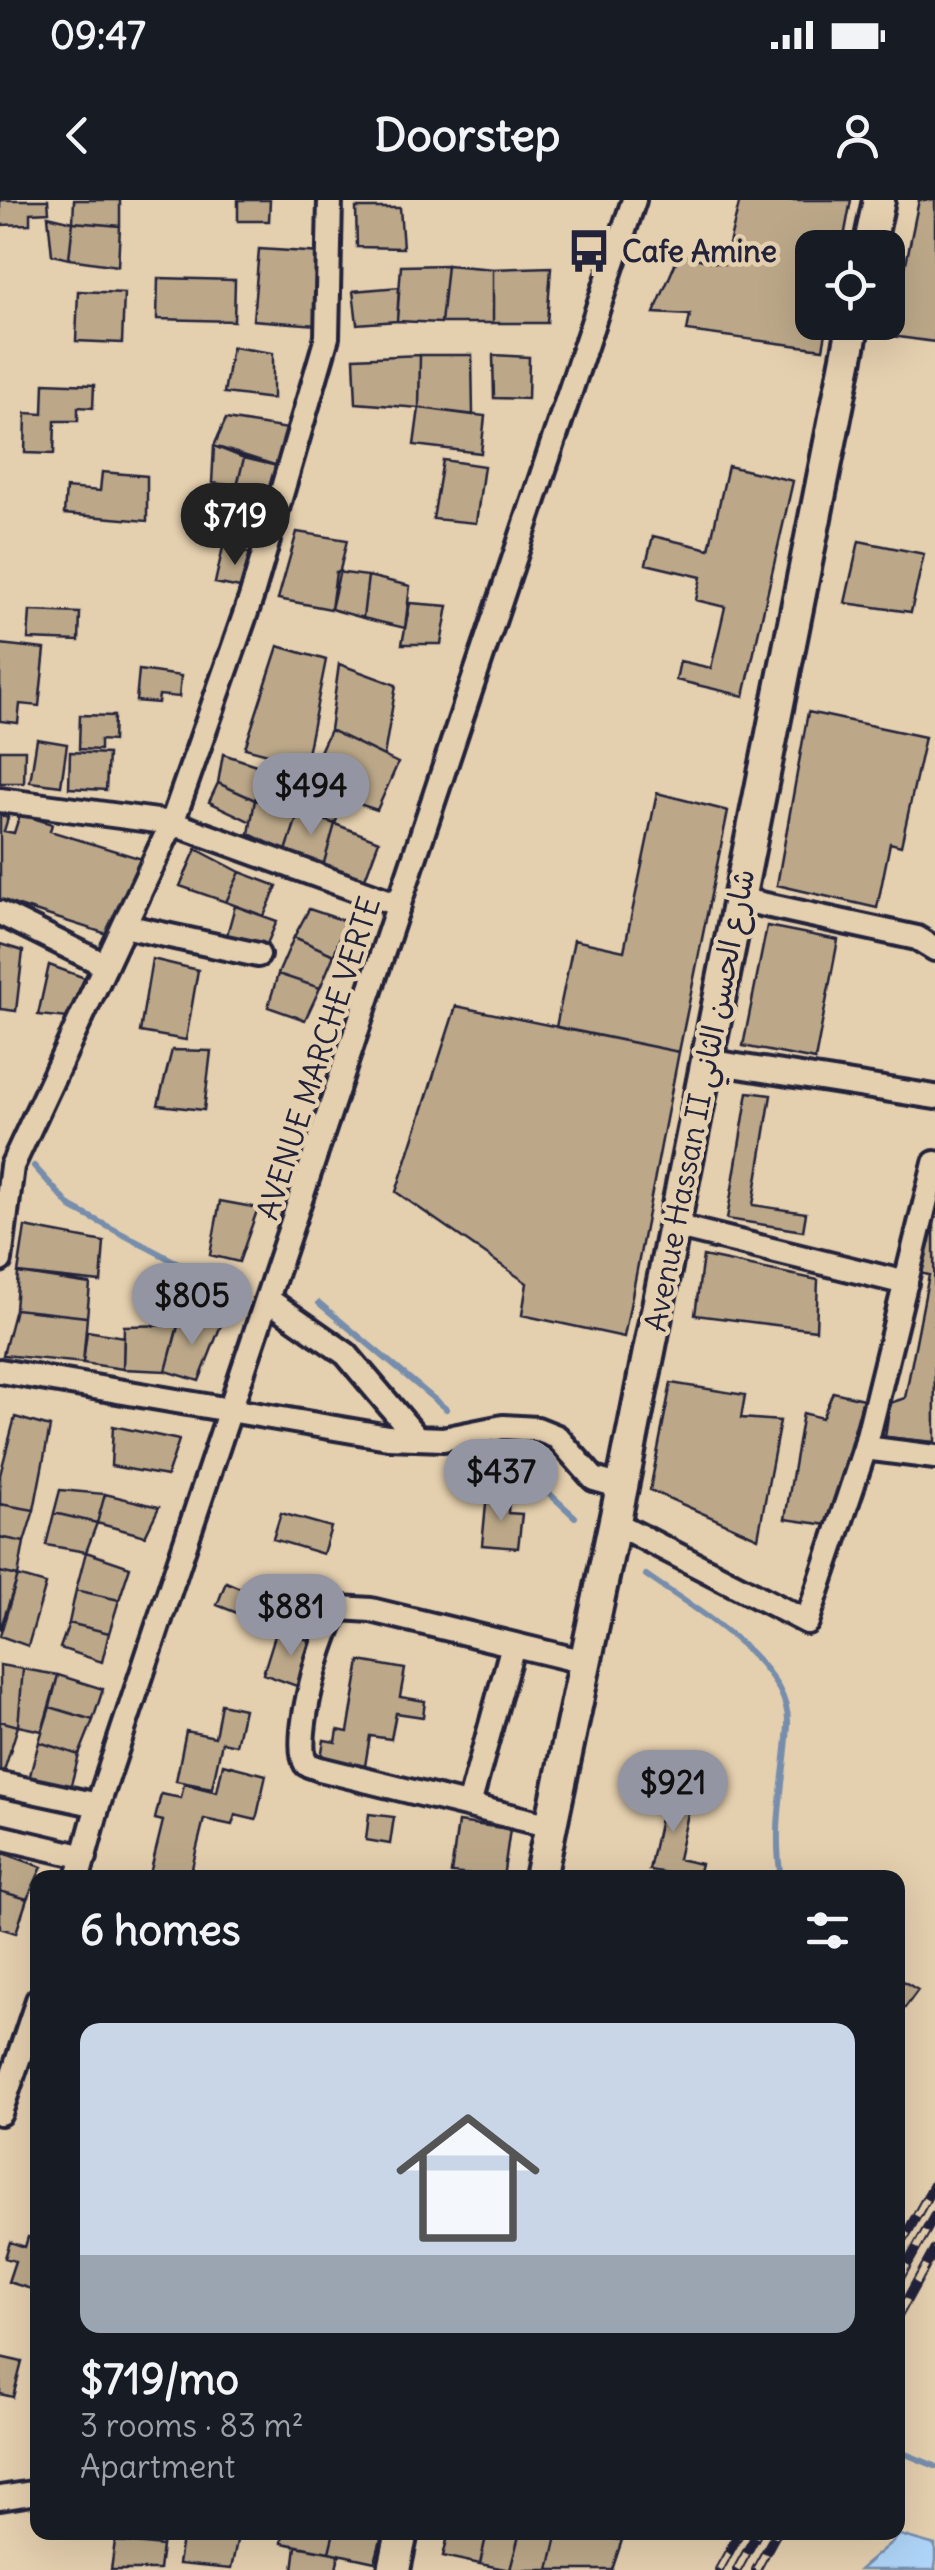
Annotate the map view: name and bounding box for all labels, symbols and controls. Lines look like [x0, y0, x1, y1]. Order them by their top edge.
text: 09:47 [50, 12, 146, 59]
text: Doorstep [375, 107, 560, 163]
icon: back [50, 108, 105, 163]
icon: person [830, 108, 885, 163]
bus stop icon: Cafe Amine [565, 227, 613, 275]
map controls [795, 230, 905, 340]
button: locate [795, 230, 905, 340]
place label: Cafe Amine [622, 232, 777, 270]
pin: $719 [176, 483, 294, 568]
text: $719 [203, 495, 267, 536]
pin: $494 [252, 753, 370, 838]
text: $494 [274, 765, 348, 806]
street label: Avenue Hassan II شارع الحسن الثاني [635, 866, 770, 1336]
street label: AVENUE MARCHE VERTE [248, 892, 388, 1224]
pin: $805 [133, 1263, 251, 1348]
text: $805 [154, 1275, 230, 1316]
pin: $437 [442, 1439, 560, 1524]
text: $437 [466, 1451, 536, 1492]
pin: $881 [232, 1574, 350, 1659]
text: $881 [257, 1586, 325, 1627]
pin: $921 [614, 1750, 732, 1835]
text: $921 [640, 1762, 706, 1803]
icon: filters [800, 1903, 855, 1958]
text: 6 homes [80, 1904, 241, 1956]
icon: home [378, 2088, 558, 2268]
text: $719/mo [80, 2353, 239, 2405]
text: 3 rooms · 83 m² [80, 2405, 304, 2446]
text: Apartment [80, 2446, 235, 2487]

